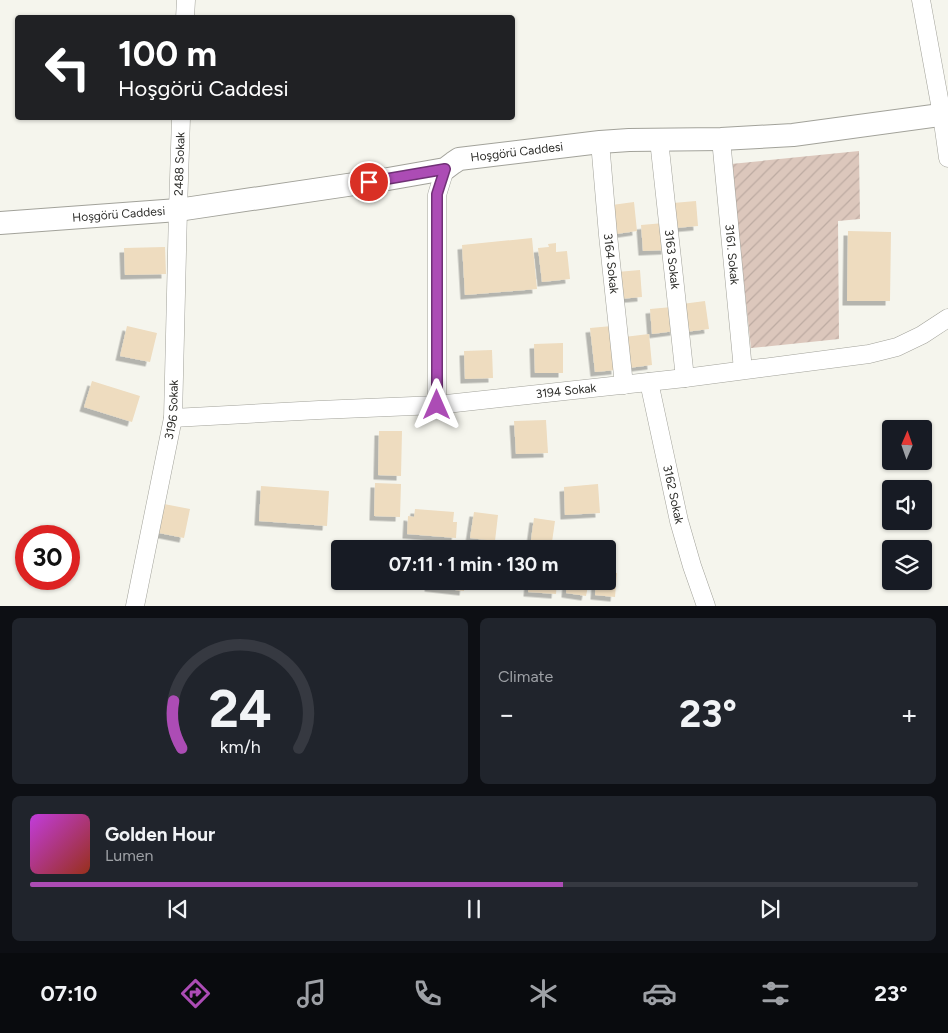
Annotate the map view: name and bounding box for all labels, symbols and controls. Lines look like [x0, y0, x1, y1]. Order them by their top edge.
text: 100 m [118, 33, 217, 75]
icon: left [35, 35, 100, 100]
text: Hoşgörü Caddesi [118, 75, 289, 102]
street label: 2488 Sokak [171, 132, 188, 196]
street label: Hoşgörü Caddesi [470, 140, 564, 165]
pin [348, 161, 390, 203]
icon: arrive [355, 168, 383, 196]
street label: Hoşgörü Caddesi [72, 204, 166, 225]
street label: 3161. Sokak [722, 224, 742, 286]
street label: 3163 Sokak [662, 229, 682, 290]
street label: 3164 Sokak [601, 233, 621, 295]
position arrow [410, 378, 462, 430]
street label: 3196 Sokak [162, 379, 181, 441]
street label: 3194 Sokak [535, 381, 597, 401]
north arrow [882, 420, 932, 470]
map controls [882, 420, 932, 590]
street label: 3162 Sokak [660, 464, 686, 525]
button: sound [882, 480, 932, 530]
speed limit sign: 30 [15, 525, 80, 590]
button: layers [882, 540, 932, 590]
text: 07:11 · 1 min · 130 m [389, 553, 558, 576]
text: Climate [498, 667, 553, 686]
text: 24 [208, 678, 272, 740]
text: 23° [679, 691, 737, 737]
text: − [498, 697, 515, 731]
text: + [901, 697, 918, 731]
text: km/h [220, 736, 260, 757]
text: Golden Hour [105, 823, 215, 846]
text: Lumen [105, 846, 154, 865]
icon: previous [164, 895, 192, 923]
icon: pause [460, 895, 488, 923]
icon: next [756, 895, 784, 923]
icon: directions [178, 976, 213, 1011]
icon: music [294, 976, 329, 1011]
icon: phone [410, 976, 445, 1011]
icon: climate [526, 976, 561, 1011]
icon: car [642, 976, 677, 1011]
icon: filters [758, 976, 793, 1011]
text: 07:10 [41, 980, 97, 1007]
text: 23° [874, 980, 907, 1007]

